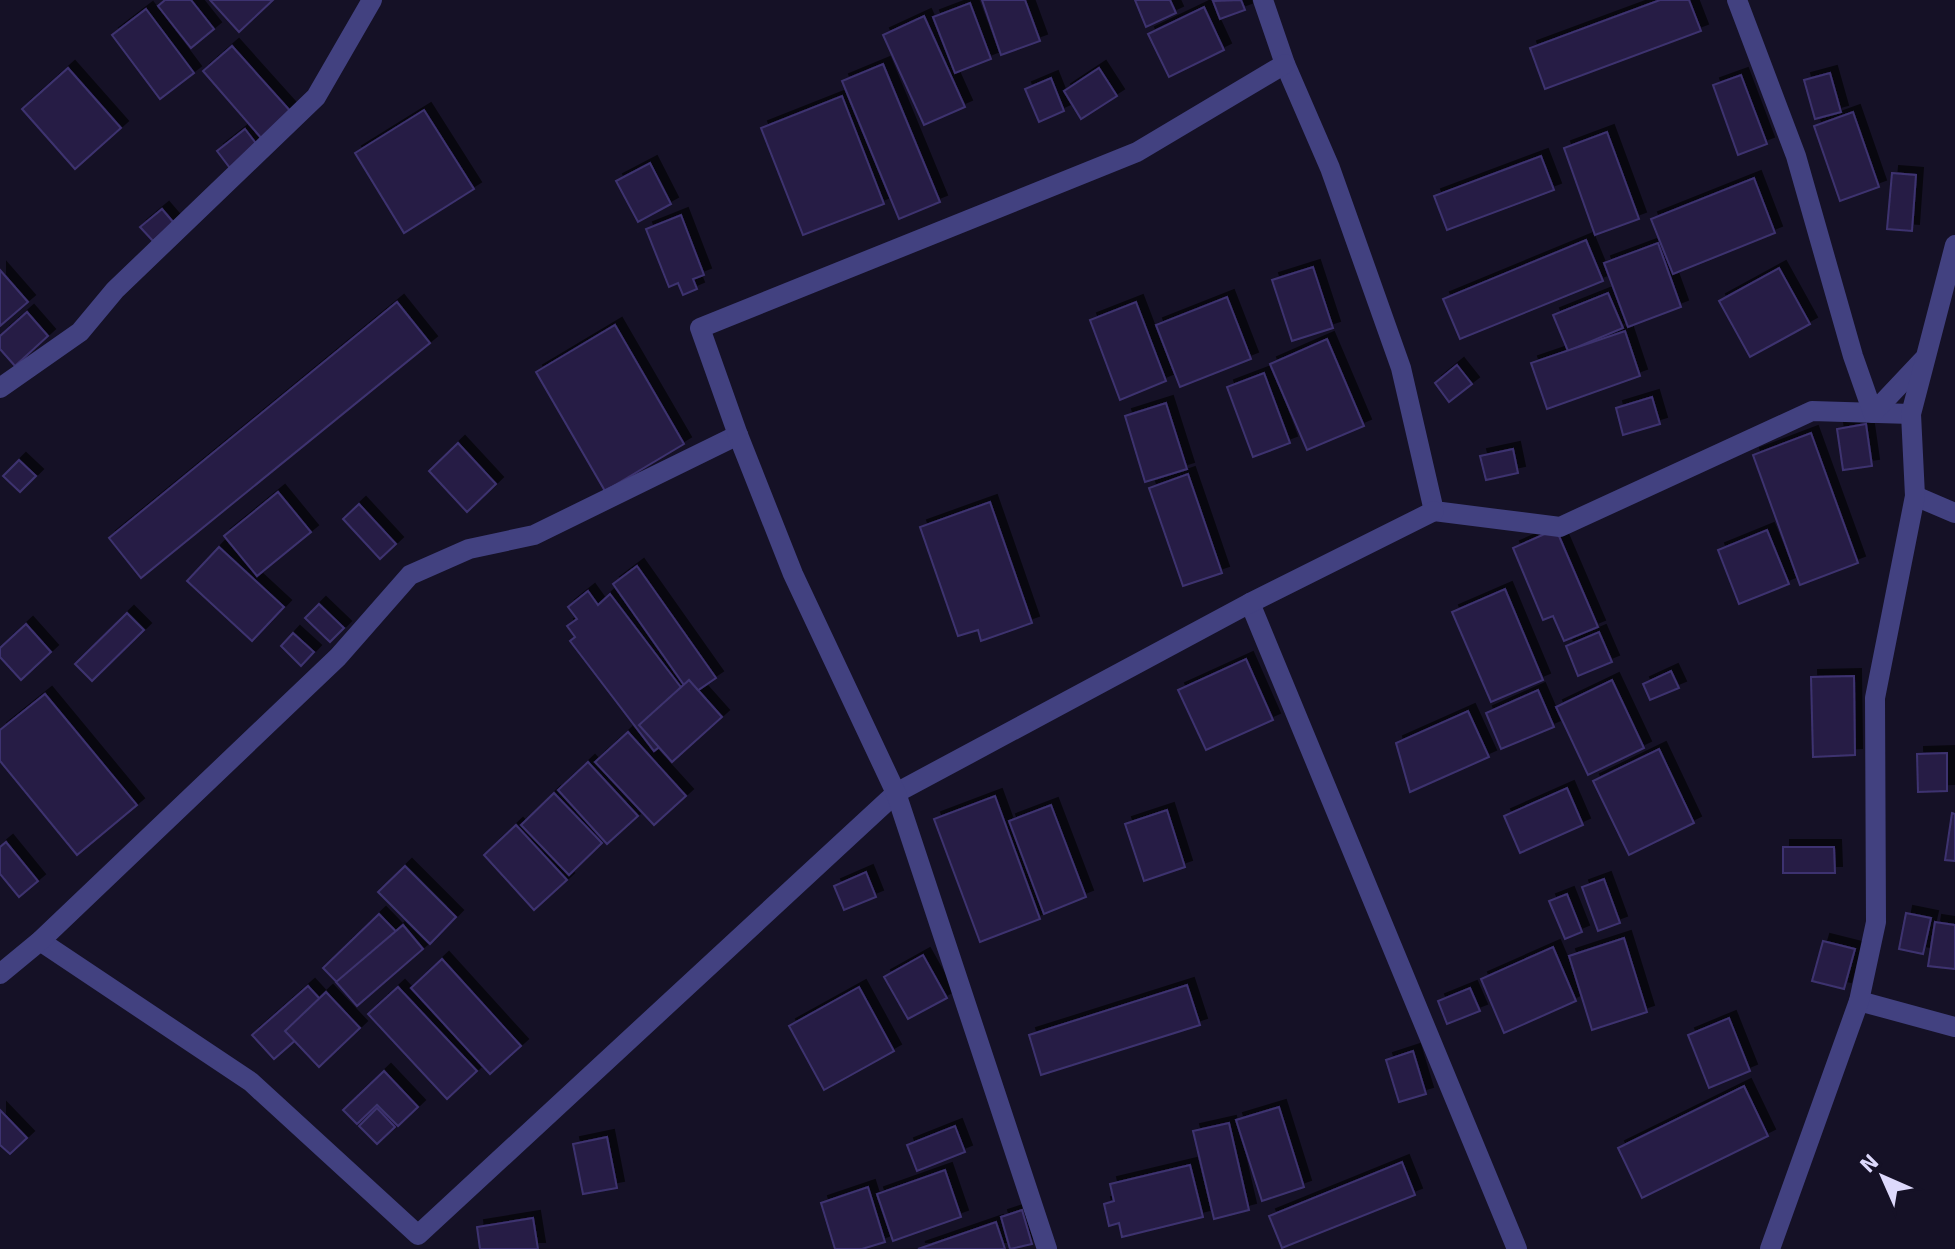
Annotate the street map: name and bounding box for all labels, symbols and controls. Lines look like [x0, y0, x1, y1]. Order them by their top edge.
north arrow [1843, 1137, 1923, 1217]
text: N [1854, 1148, 1884, 1178]

